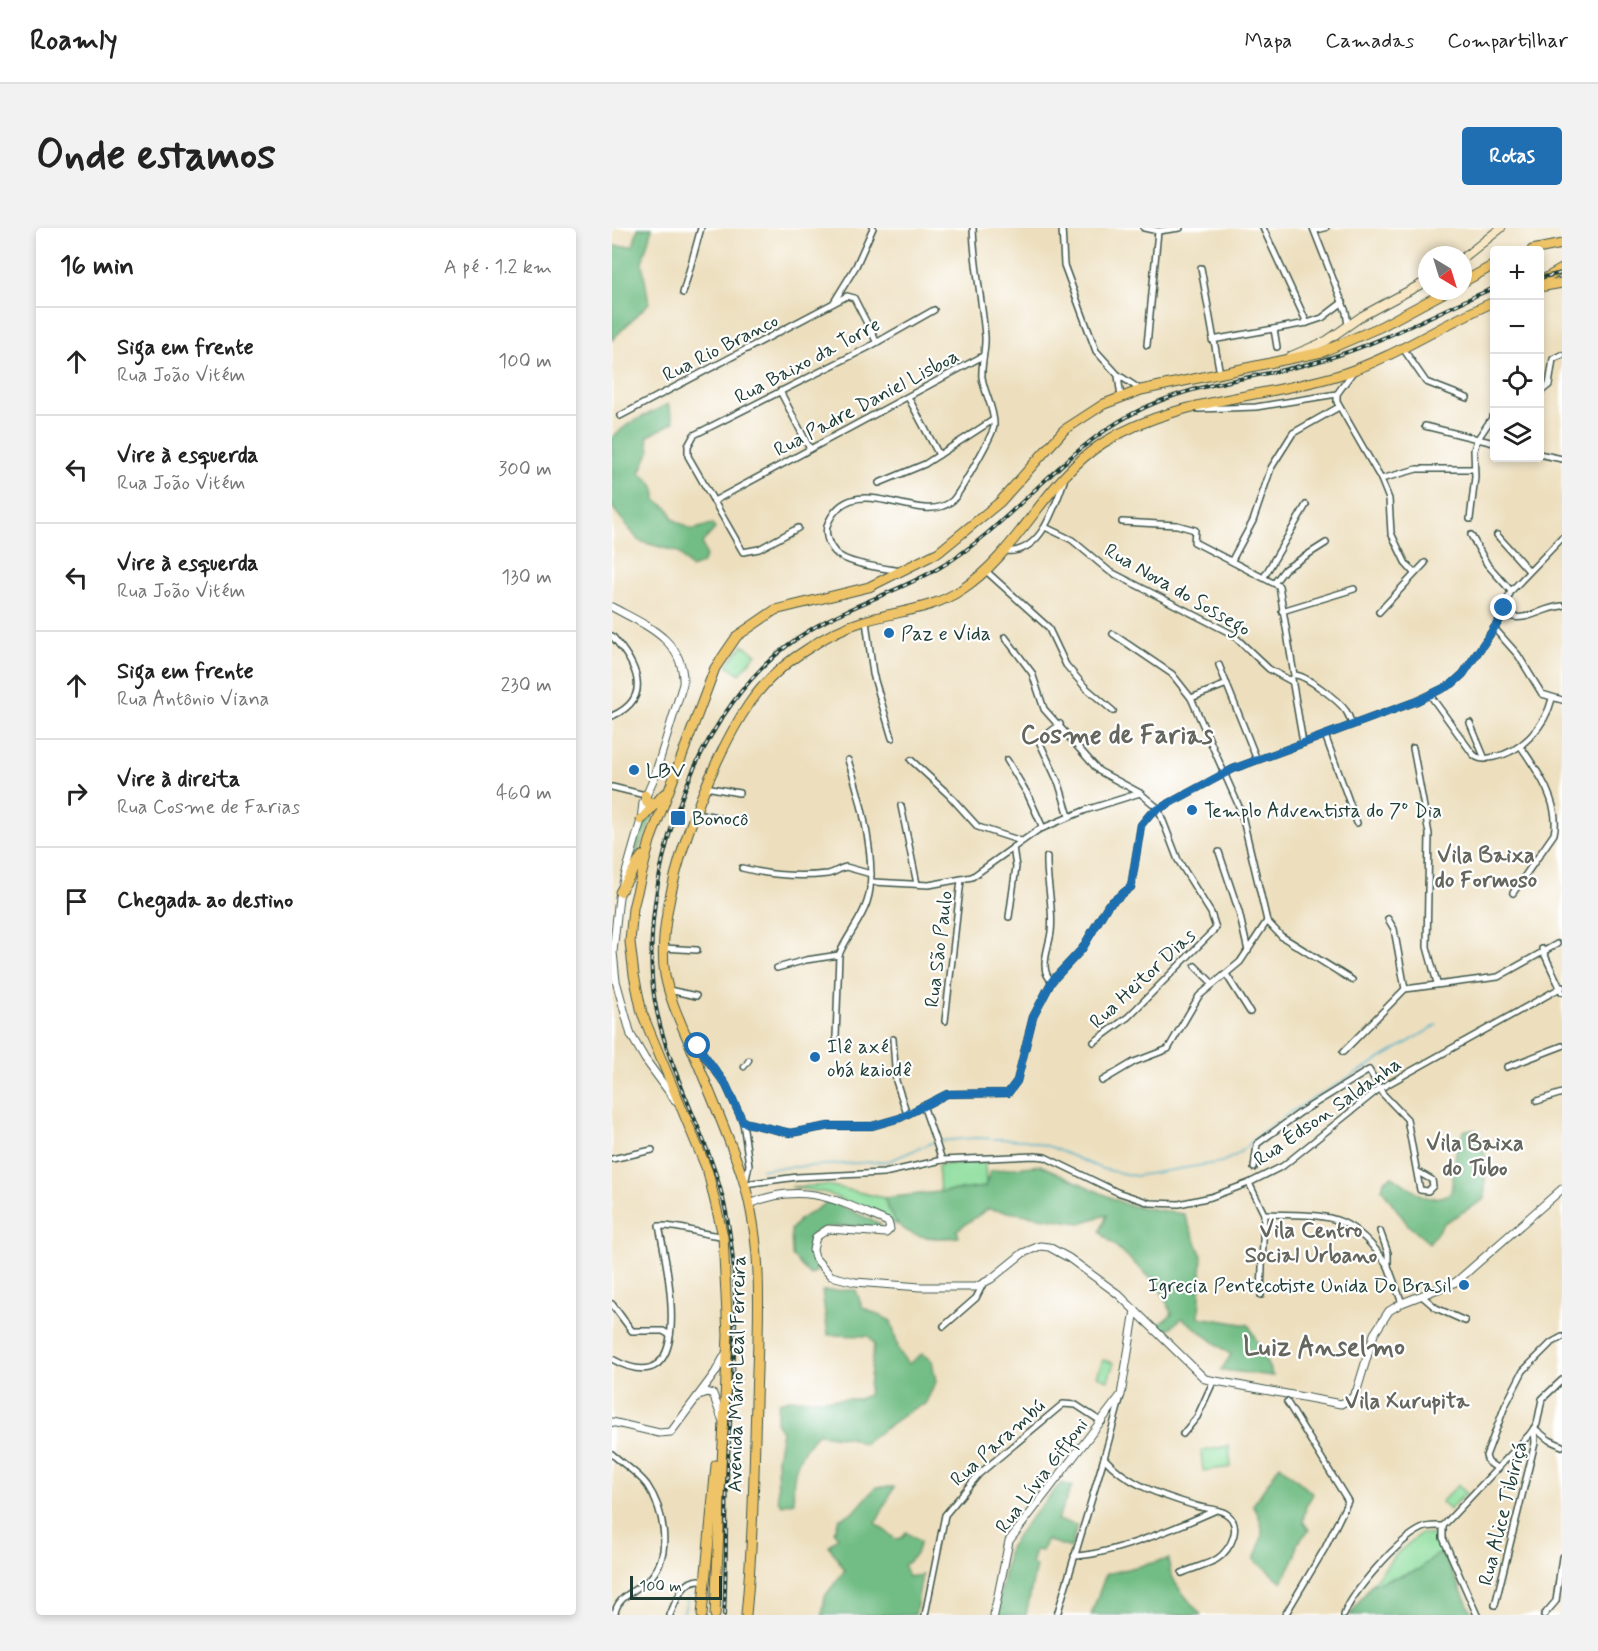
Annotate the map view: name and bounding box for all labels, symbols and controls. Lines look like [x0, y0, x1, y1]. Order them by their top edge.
text: Roamly [30, 23, 118, 60]
text: Mapa [1244, 27, 1292, 55]
text: Camadas [1325, 27, 1414, 55]
text: Compartilhar [1447, 27, 1568, 55]
button: Rotas [1462, 127, 1562, 185]
text: Onde estamos [36, 129, 276, 184]
north arrow [1418, 246, 1472, 300]
map controls [1490, 246, 1544, 462]
button: + [1490, 246, 1544, 300]
text: 16 min [60, 250, 134, 284]
text: A pé · 1.2 km [444, 254, 552, 281]
button: − [1490, 300, 1544, 354]
street label: Rua Rio Branco [658, 308, 783, 389]
street label: Rua Baixo da Torre [730, 312, 885, 411]
text: Siga em frente [117, 334, 254, 362]
street label: Rua Padre Daniel Lisboa [769, 343, 964, 464]
icon: ahead [60, 345, 93, 378]
text: 100 m [498, 348, 552, 375]
button: locate [1490, 354, 1544, 408]
text: Rua João Vitém [117, 362, 245, 389]
button: layers [1490, 408, 1544, 462]
text: Vire à esquerda [117, 442, 258, 470]
icon: left [60, 453, 93, 486]
text: 300 m [498, 456, 552, 483]
text: Rua João Vitém [117, 470, 245, 497]
street label: Rua Nova do Sossego [1098, 537, 1255, 645]
text: Vire à esquerda [117, 550, 258, 578]
icon: left [60, 561, 93, 594]
text: 130 m [501, 564, 552, 591]
text: Rua João Vitém [117, 578, 245, 605]
route end [1490, 594, 1516, 620]
place label: Paz e Vida [901, 621, 991, 648]
marker: Paz e Vida [882, 626, 896, 640]
text: Siga em frente [117, 658, 254, 686]
icon: ahead [60, 669, 93, 702]
text: 230 m [500, 672, 552, 699]
text: Rua Antônio Viana [117, 686, 269, 713]
district label: Cosme de Farias [1021, 719, 1214, 753]
place label: LBV [646, 758, 686, 785]
marker: LBV [627, 763, 641, 777]
text: Vire à direita [117, 766, 240, 794]
icon: right [60, 777, 93, 810]
text: 460 m [496, 780, 552, 807]
text: Rua Cosme de Farias [117, 794, 300, 821]
place label: Templo Adventista do 7º Dia [1204, 798, 1442, 825]
marker: Templo Adventista do 7º Dia [1185, 803, 1199, 817]
place label: Bonocô [692, 806, 748, 833]
marker: Bonocô [669, 809, 687, 827]
district label: Vila Baixa do Formoso [1435, 842, 1537, 895]
icon: arrive [60, 885, 93, 918]
text: Chegada ao destino [117, 887, 293, 915]
street label: Rua São Paulo [919, 889, 960, 1009]
street label: Rua Heitor Dias [1084, 923, 1202, 1035]
route start [684, 1032, 710, 1058]
place label: Ilê axé obá kaiodê [827, 1034, 912, 1084]
marker: Ilê axé obá kaiodê [808, 1050, 822, 1064]
street label: Rua Édson Saldanha [1249, 1051, 1407, 1173]
district label: Vila Baixa do Tubo [1426, 1130, 1524, 1183]
district label: Vila Centro Social Urbano [1245, 1217, 1378, 1270]
street label: Avenida Mário Leal Ferreira [722, 1255, 753, 1493]
place label: Igrecia Pentecotiste Unida Do Brasil [1148, 1273, 1452, 1300]
marker: Igrecia Pentecotiste Unida Do Brasil [1457, 1278, 1471, 1292]
district label: Luiz Anselmo [1243, 1331, 1405, 1365]
district label: Vila Xurupita [1345, 1388, 1470, 1416]
street label: Rua Parambú [945, 1393, 1051, 1493]
street label: Rua Lívia Giffoni [990, 1412, 1096, 1541]
street label: Rua Alice Tibiriçá [1472, 1438, 1534, 1588]
scale bar [630, 1573, 722, 1600]
text: 100 m [639, 1576, 682, 1597]

